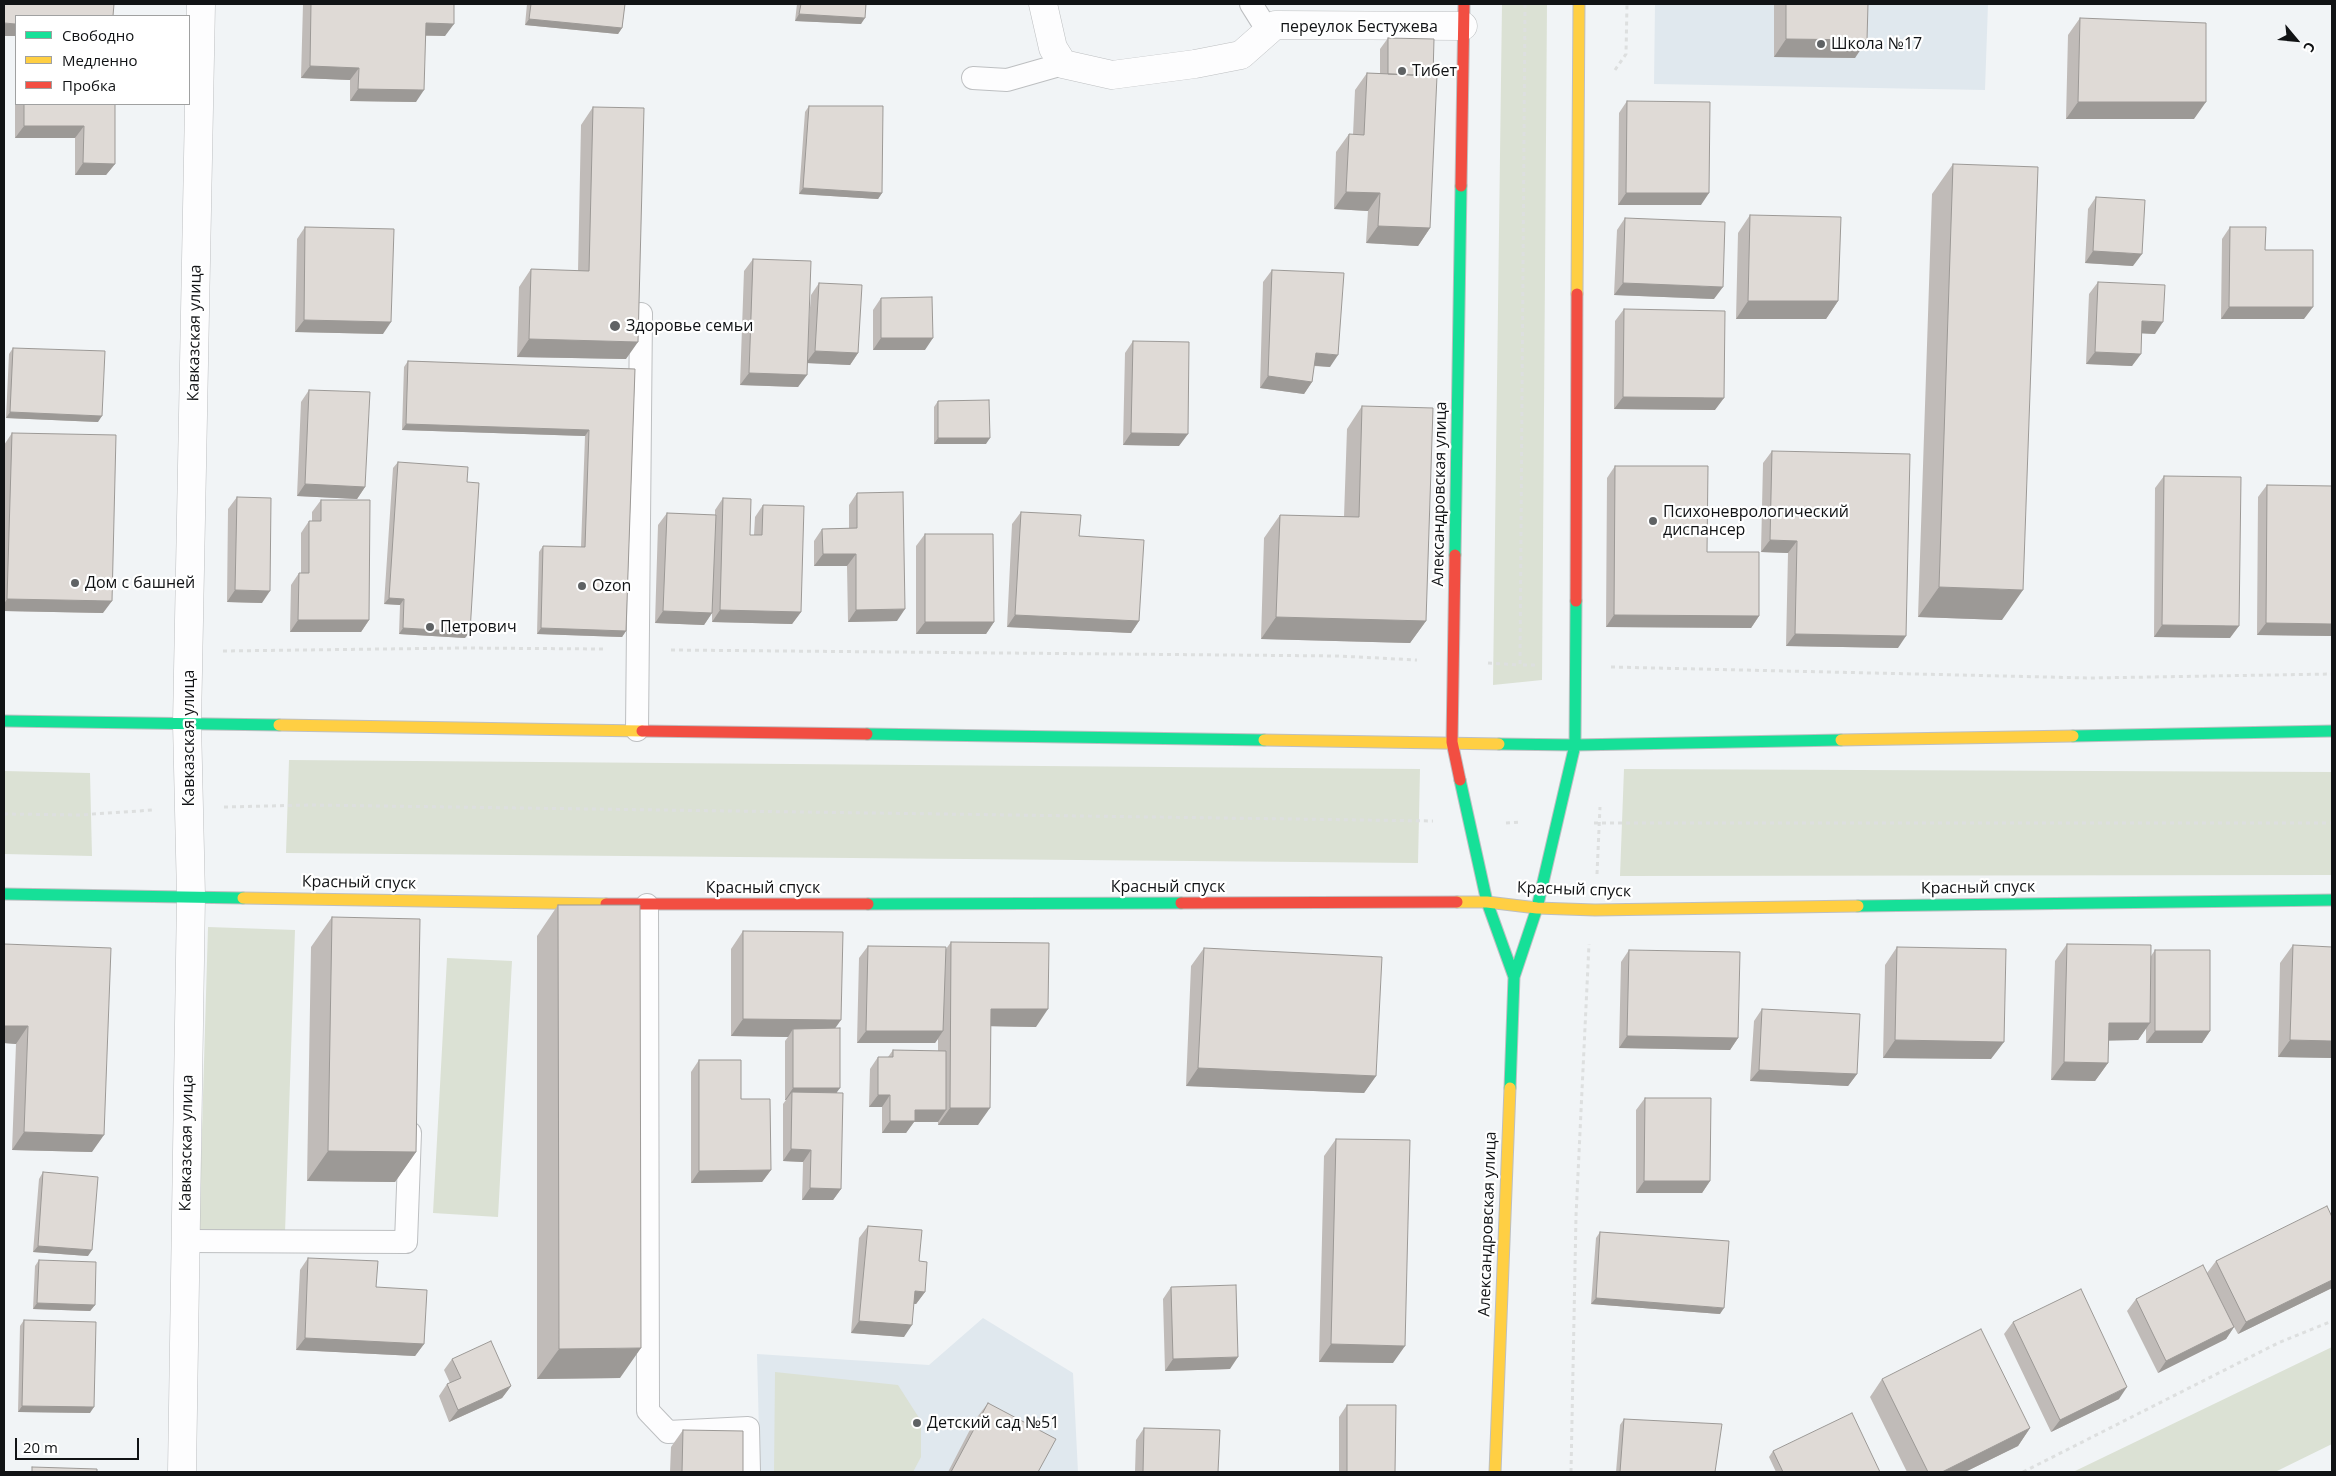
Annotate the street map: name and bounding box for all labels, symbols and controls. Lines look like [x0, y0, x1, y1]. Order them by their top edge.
legend [15, 15, 190, 105]
north arrow [2271, 15, 2321, 65]
street label: переулок Бестужева [1280, 17, 1438, 37]
text: Свободно [62, 25, 134, 45]
place label: Школа №17 [1831, 34, 1922, 54]
marker: Школа №17 [1815, 38, 1827, 50]
text: С [2299, 39, 2320, 56]
text: Медленно [62, 50, 138, 70]
place label: Тибет [1412, 61, 1457, 81]
marker: Тибет [1396, 65, 1408, 77]
text: Пробка [62, 75, 116, 95]
street label: Кавказская улица [184, 264, 206, 402]
place label: Здоровье семьи [626, 316, 753, 336]
marker: Здоровье семьи [608, 319, 622, 333]
street label: Александровская улица [1429, 401, 1451, 587]
place label: Психоневрологический диспансер [1663, 502, 1849, 540]
marker: Психоневрологический диспансер [1647, 515, 1659, 527]
place label: Дом с башней [85, 573, 195, 593]
place label: Ozon [592, 576, 631, 596]
marker: Дом с башней [69, 577, 81, 589]
marker: Ozon [576, 580, 588, 592]
place label: Петрович [440, 617, 517, 637]
marker: Петрович [424, 621, 436, 633]
street label: Кавказская улица [179, 670, 199, 806]
street label: Красный спуск [302, 872, 416, 894]
street label: Красный спуск [1111, 877, 1225, 897]
street label: Красный спуск [1921, 877, 2035, 899]
street label: Красный спуск [706, 878, 820, 898]
street label: Красный спуск [1517, 878, 1631, 902]
street label: Кавказская улица [176, 1074, 198, 1212]
street label: Александровская улица [1475, 1131, 1501, 1317]
place label: Детский сад №51 [927, 1413, 1059, 1433]
marker: Детский сад №51 [911, 1417, 923, 1429]
scale bar [18, 1428, 141, 1460]
text: 20 m [23, 1437, 58, 1457]

